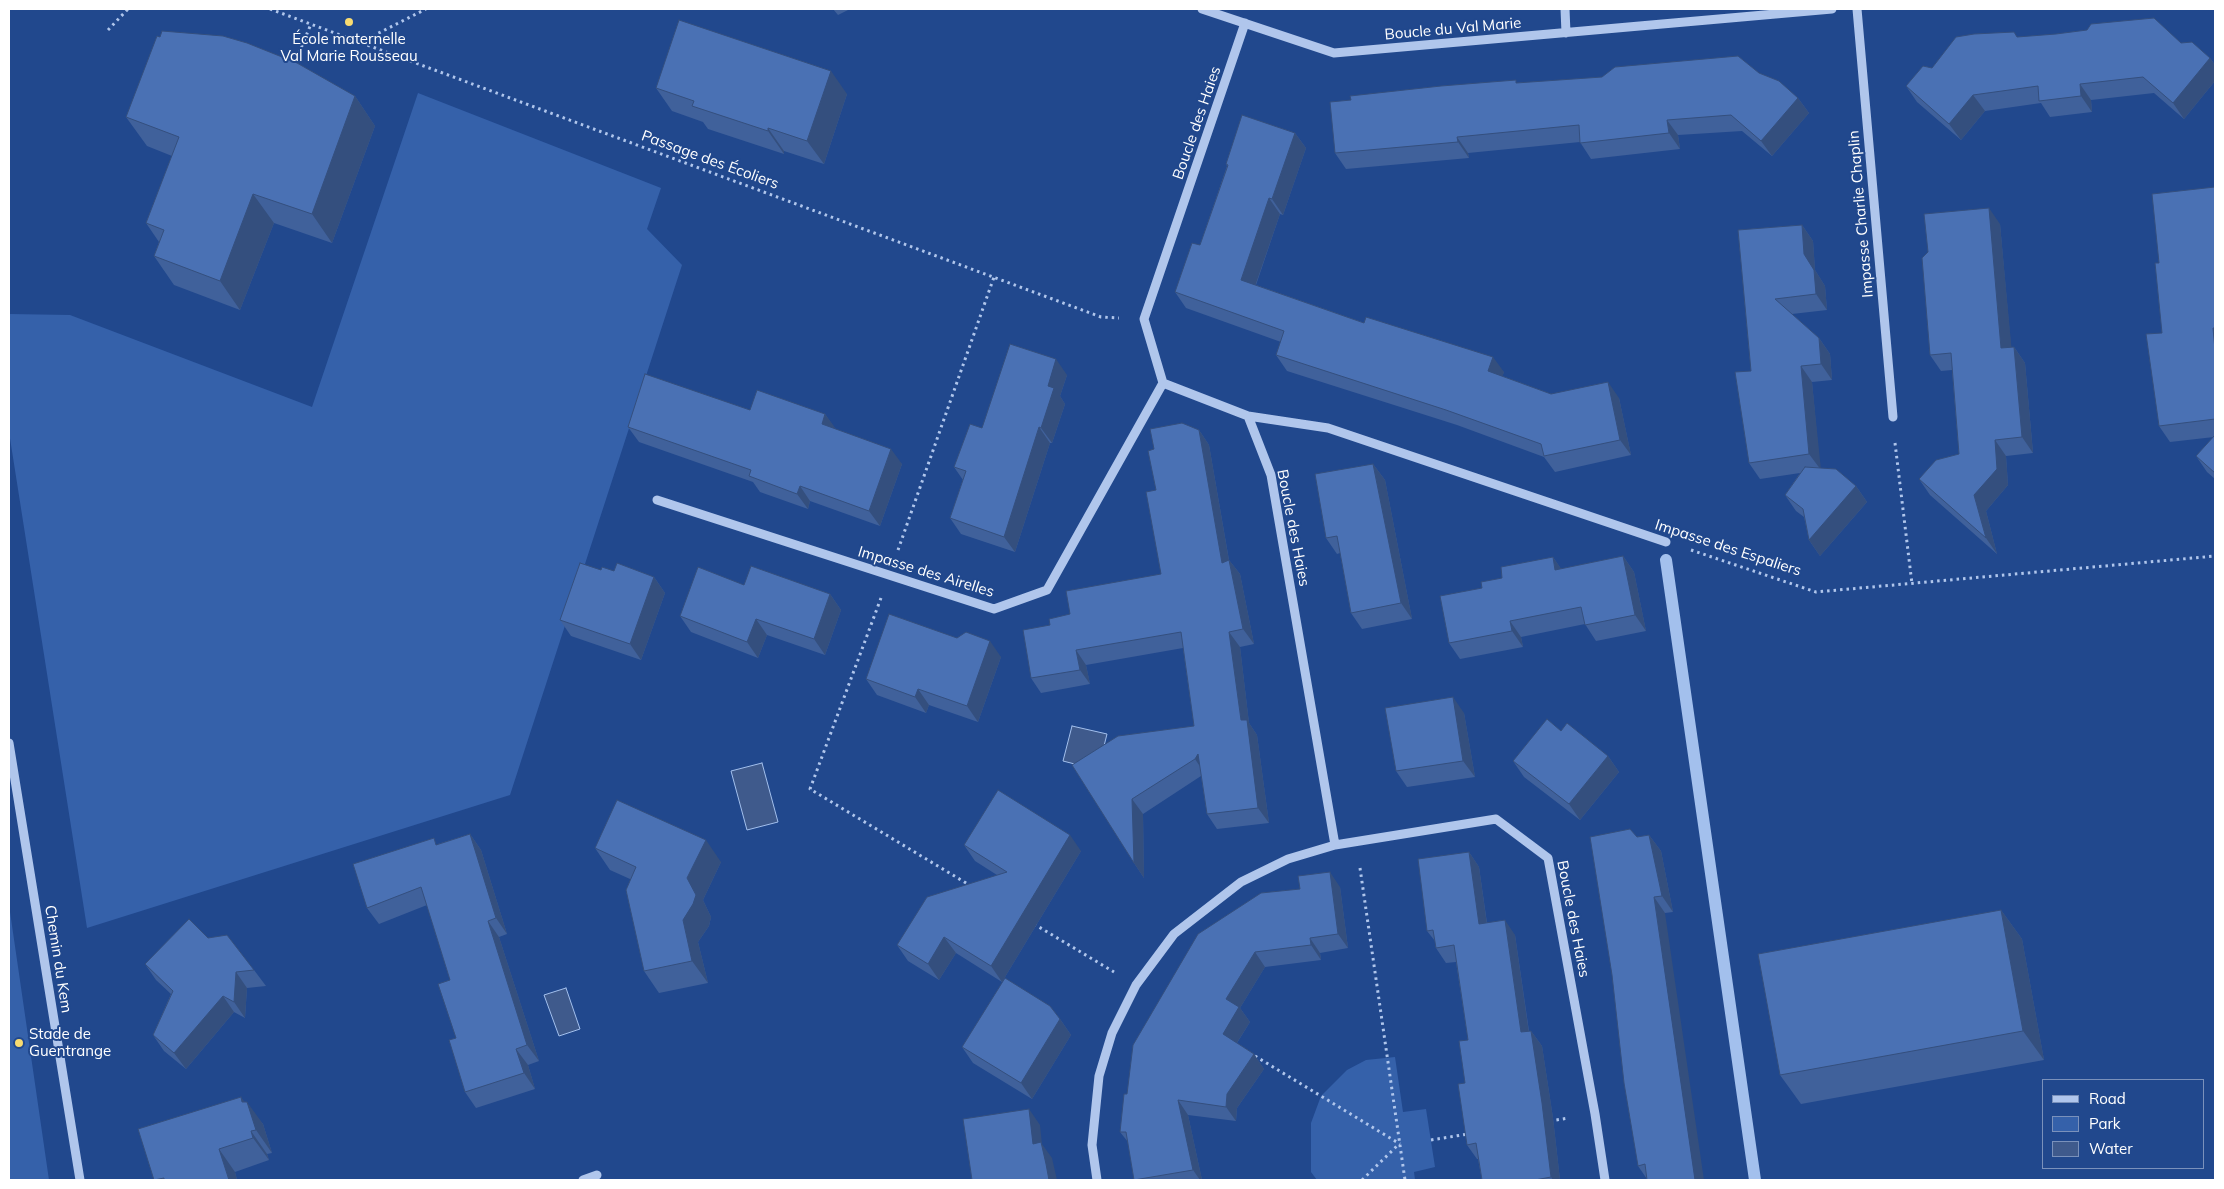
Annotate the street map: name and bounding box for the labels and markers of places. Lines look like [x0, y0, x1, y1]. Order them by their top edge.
marker: École maternelle Val Marie Rousseau [343, 16, 355, 28]
place label: École maternelle Val Marie Rousseau [280, 30, 418, 65]
place label: Stade de Guentrange [29, 1025, 111, 1060]
marker: Stade de Guentrange [13, 1037, 25, 1049]

